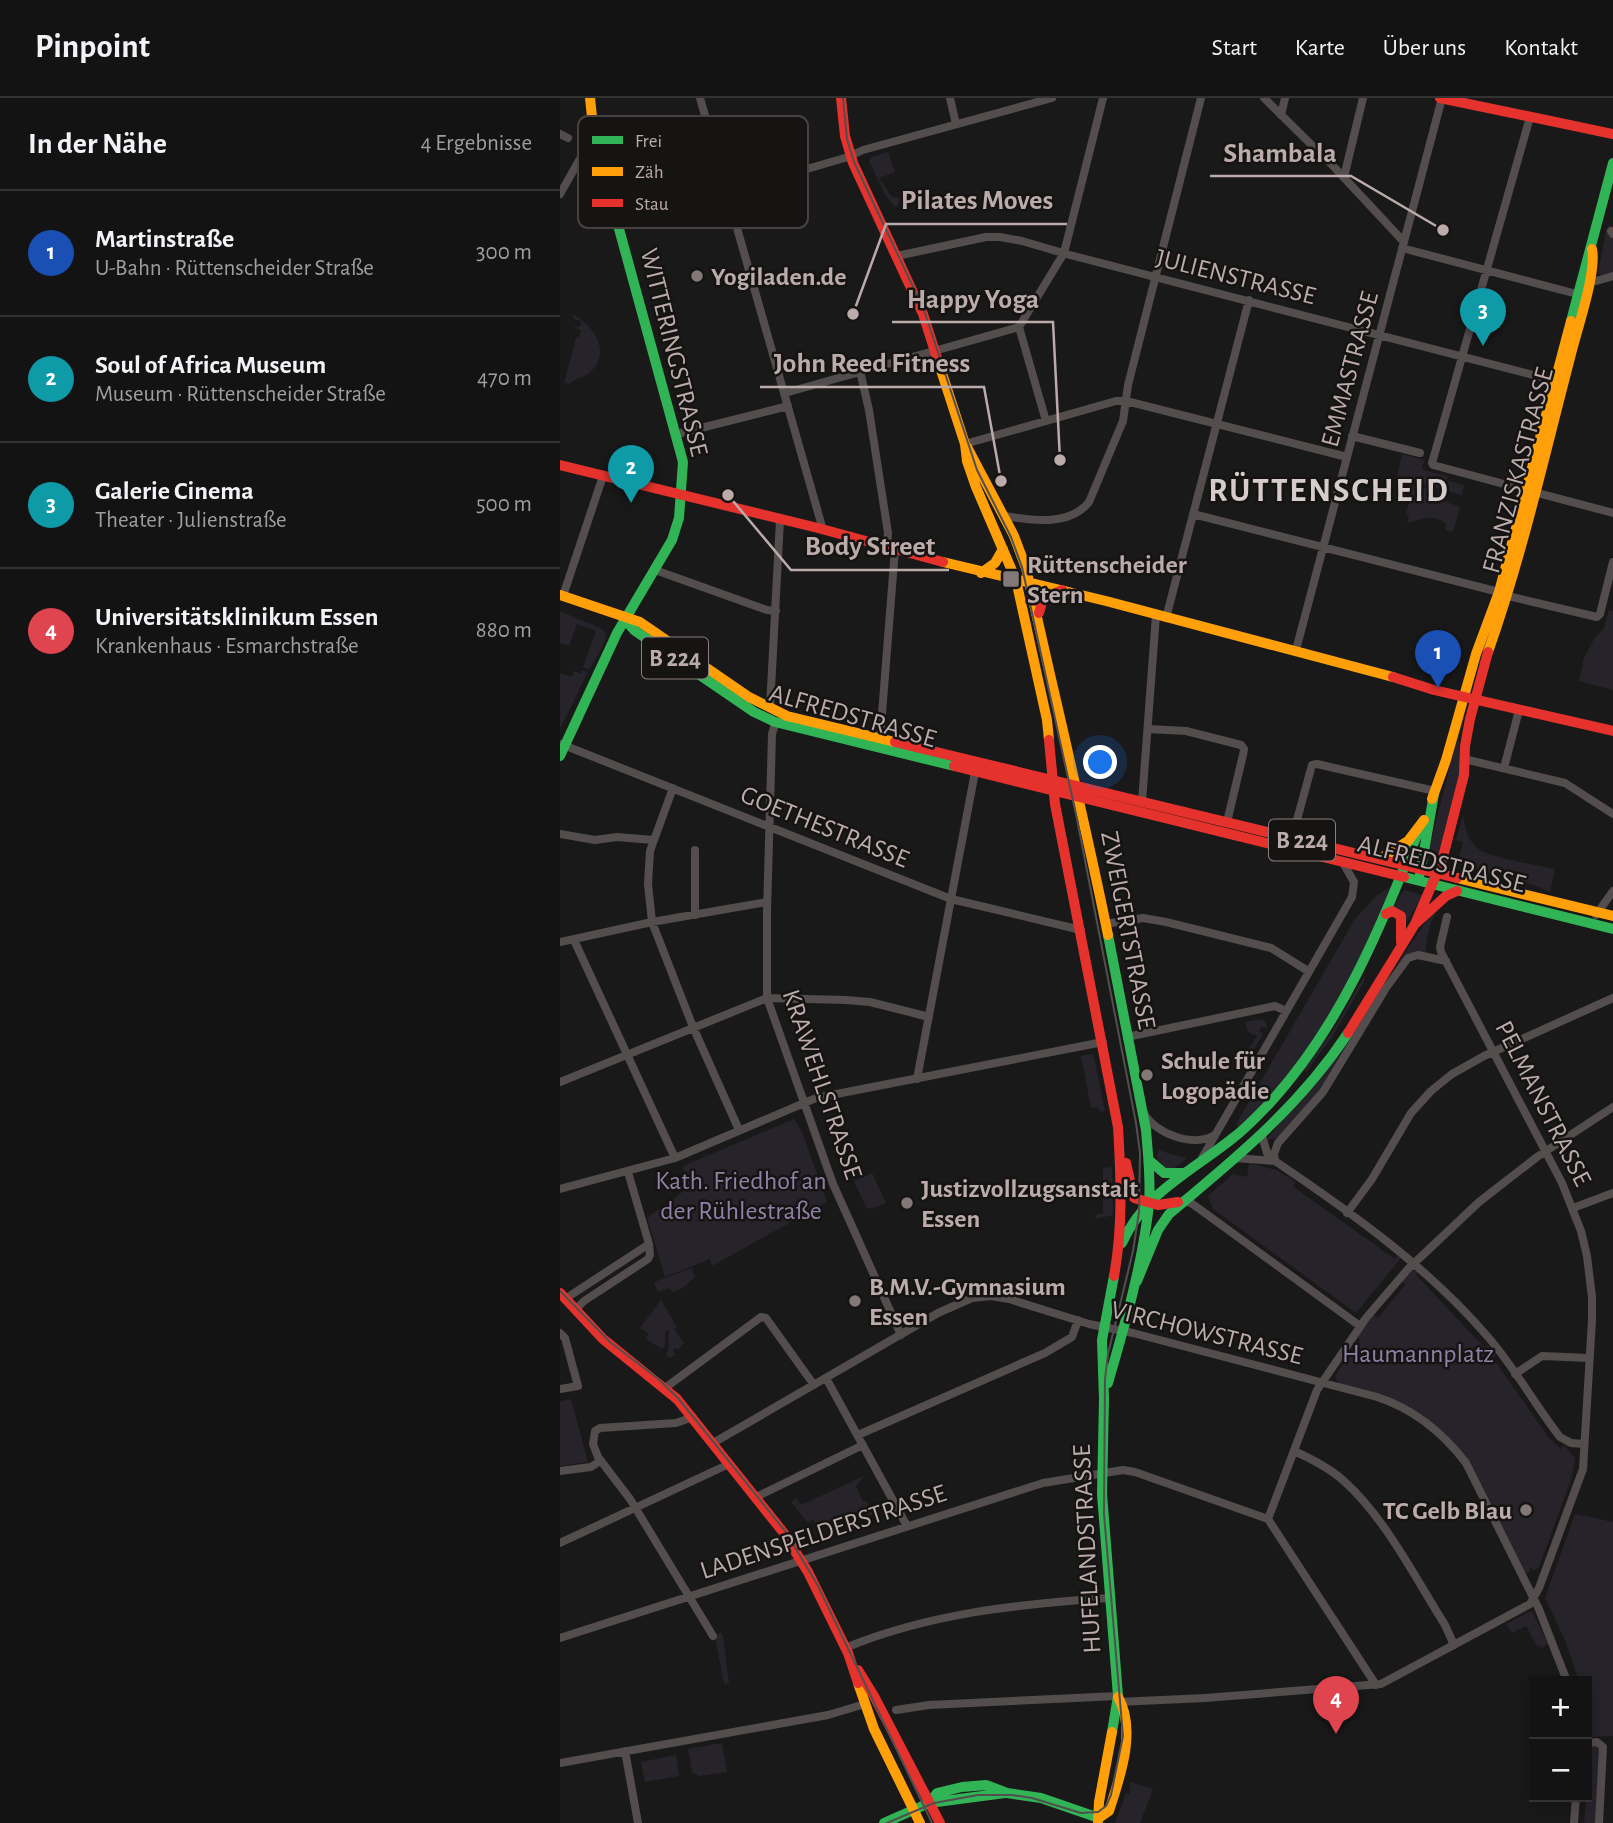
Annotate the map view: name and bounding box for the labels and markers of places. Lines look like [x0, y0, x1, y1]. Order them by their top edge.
callout: Shambala [1210, 127, 1351, 176]
callout: Pilates Moves [886, 175, 1067, 224]
place label: Yogiladen.de [711, 264, 846, 290]
marker: Yogiladen.de [689, 268, 705, 284]
callout: Happy Yoga [892, 273, 1053, 322]
pin: 3 [1460, 288, 1506, 346]
callout: John Reed Fitness [760, 338, 984, 387]
pin: 2 [608, 445, 654, 503]
callout: Body Street [791, 521, 949, 570]
place label: Rüttenscheider Stern [1027, 552, 1187, 608]
marker: Rüttenscheider Stern [1001, 569, 1021, 589]
pin: 1 [1415, 630, 1461, 688]
place label: Schule für Logopädie [1161, 1048, 1269, 1104]
marker: Schule für Logopädie [1139, 1067, 1155, 1083]
place label: Justizvollzugsanstalt Essen [921, 1176, 1138, 1232]
marker: Justizvollzugsanstalt Essen [899, 1195, 915, 1211]
place label: B.M.V.-Gymnasium Essen [869, 1274, 1066, 1330]
marker: B.M.V.-Gymnasium Essen [847, 1293, 863, 1309]
place label: TC Gelb Blau [1383, 1498, 1512, 1524]
marker: TC Gelb Blau [1518, 1502, 1534, 1518]
pin: 4 [1313, 1676, 1359, 1734]

